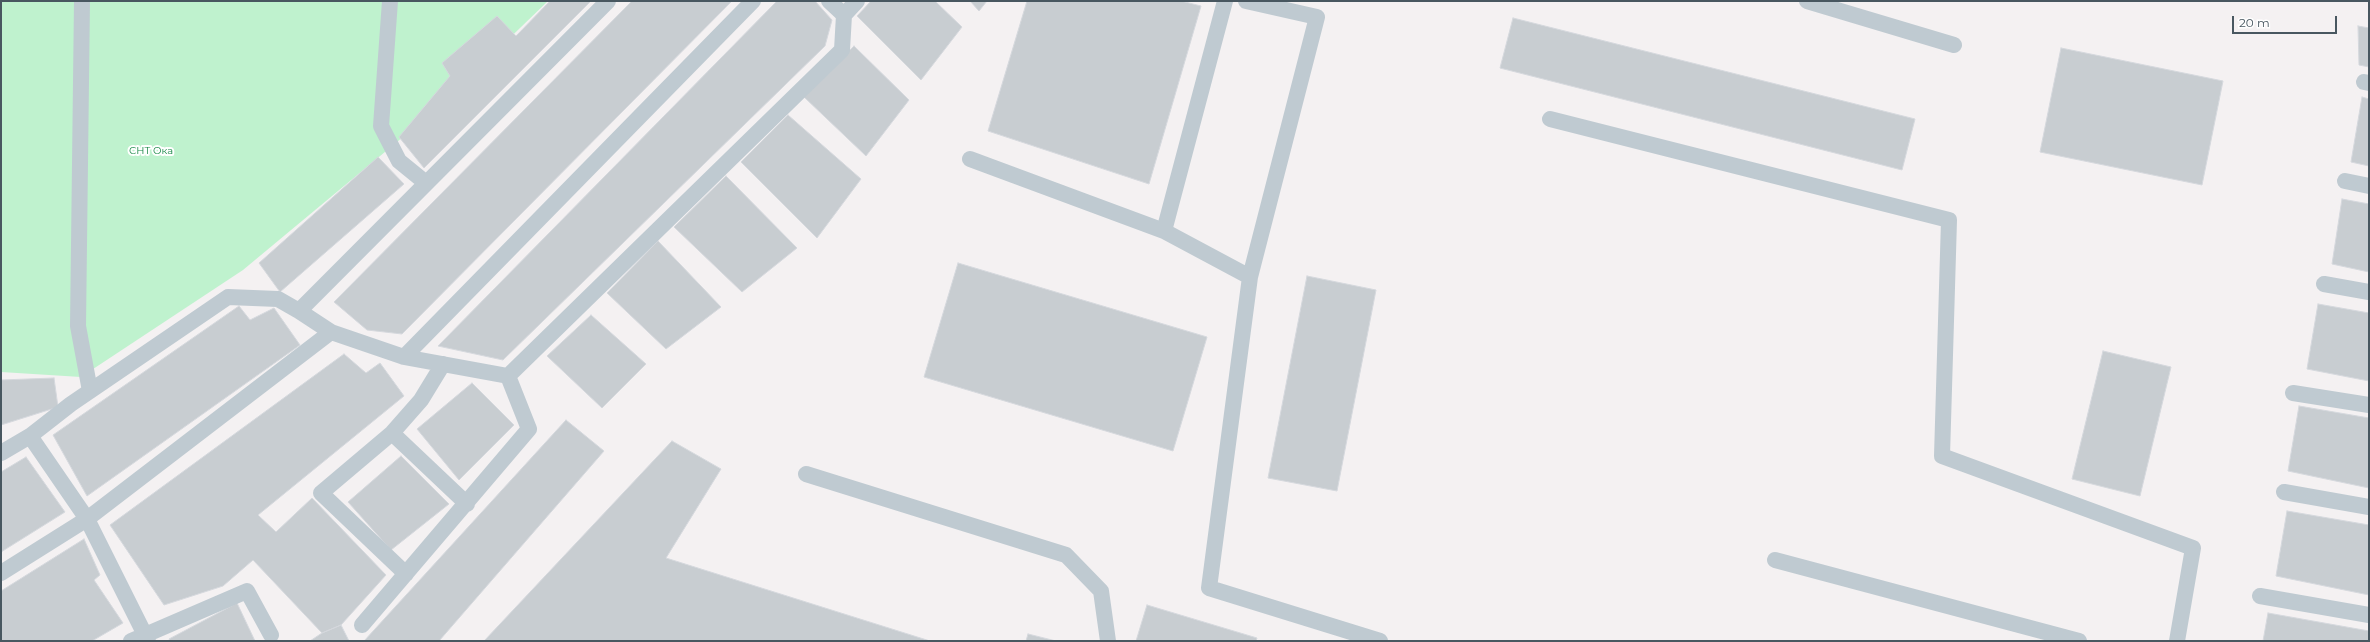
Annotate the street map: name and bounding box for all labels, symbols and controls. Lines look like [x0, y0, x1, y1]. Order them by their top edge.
scale bar [2234, 8, 2339, 34]
text: 20 m [2239, 15, 2270, 30]
park label: СНТ Ока [129, 145, 173, 157]

